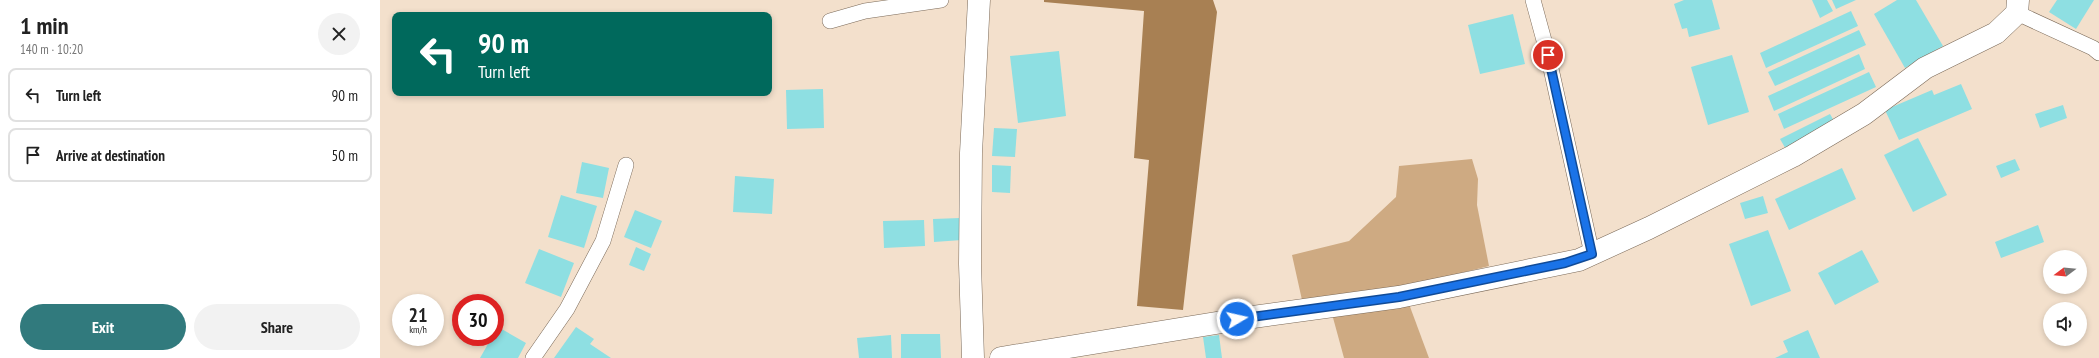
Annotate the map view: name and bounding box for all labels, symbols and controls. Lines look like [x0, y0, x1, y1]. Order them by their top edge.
text: 1 min [20, 10, 68, 41]
button: close [318, 13, 360, 55]
text: 90 m [478, 24, 529, 61]
icon: left [412, 28, 464, 80]
pin [1531, 38, 1565, 72]
text: 140 m · 10:20 [20, 41, 83, 58]
icon: arrive [1537, 44, 1559, 66]
text: Turn left [478, 60, 530, 83]
icon: left [22, 84, 44, 106]
text: Turn left [56, 86, 101, 105]
text: 90 m [332, 86, 358, 105]
icon: arrive [22, 144, 44, 166]
text: Arrive at destination [56, 146, 165, 165]
text: 50 m [332, 146, 358, 165]
north arrow [2043, 250, 2087, 294]
map controls [2043, 250, 2087, 346]
speed limit sign: 30 [452, 294, 504, 346]
position arrow [1216, 298, 1258, 340]
text: 21 [408, 302, 428, 328]
button: sound [2043, 302, 2087, 346]
button: Exit [20, 304, 186, 350]
button: Share [194, 304, 360, 350]
text: km/h [409, 323, 427, 336]

